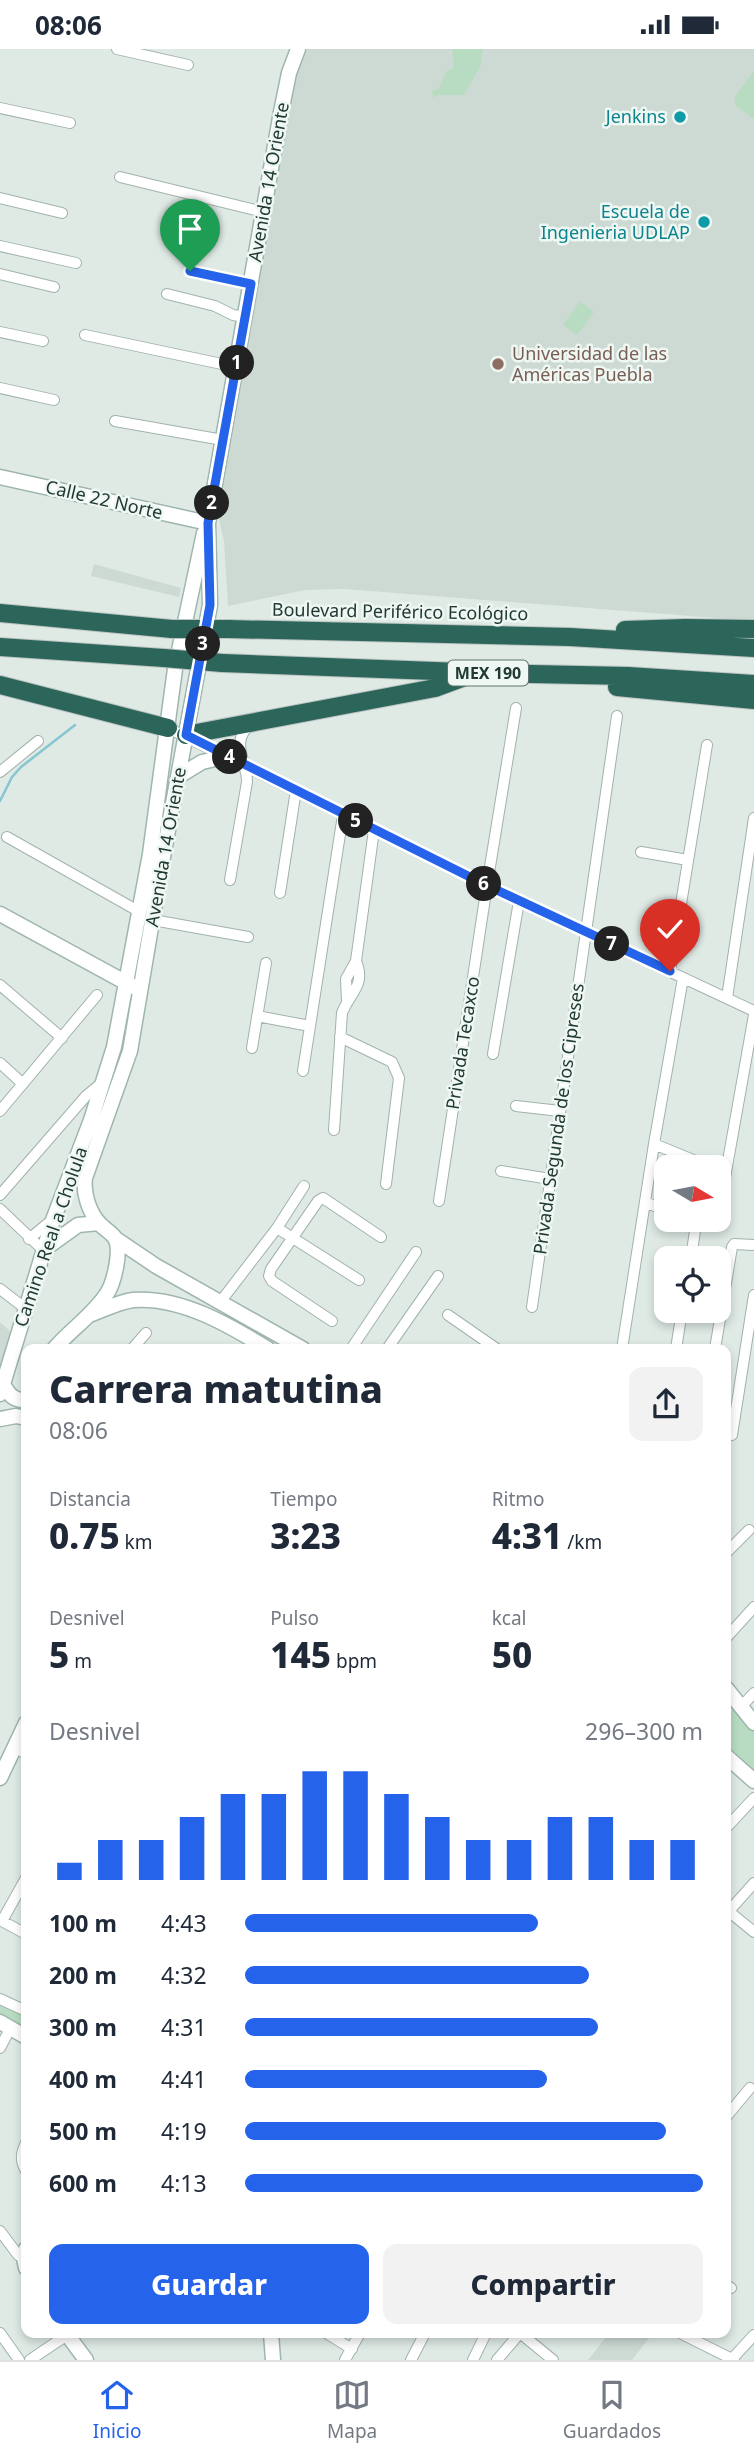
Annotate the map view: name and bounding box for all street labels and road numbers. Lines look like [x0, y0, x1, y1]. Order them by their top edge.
street label: Avenida 14 Oriente [242, 100, 294, 264]
street label: Calle 22 Norte [43, 474, 165, 524]
street label: Boulevard Periférico Ecológico [272, 597, 528, 625]
road number: MEX 190 [448, 660, 528, 685]
street label: Avenida 14 Oriente [139, 765, 191, 929]
street label: Privada Tecaxco [440, 975, 484, 1111]
street label: Privada Segunda de los Cipreses [527, 982, 589, 1256]
street label: Camino Real a Cholula [8, 1143, 92, 1330]

